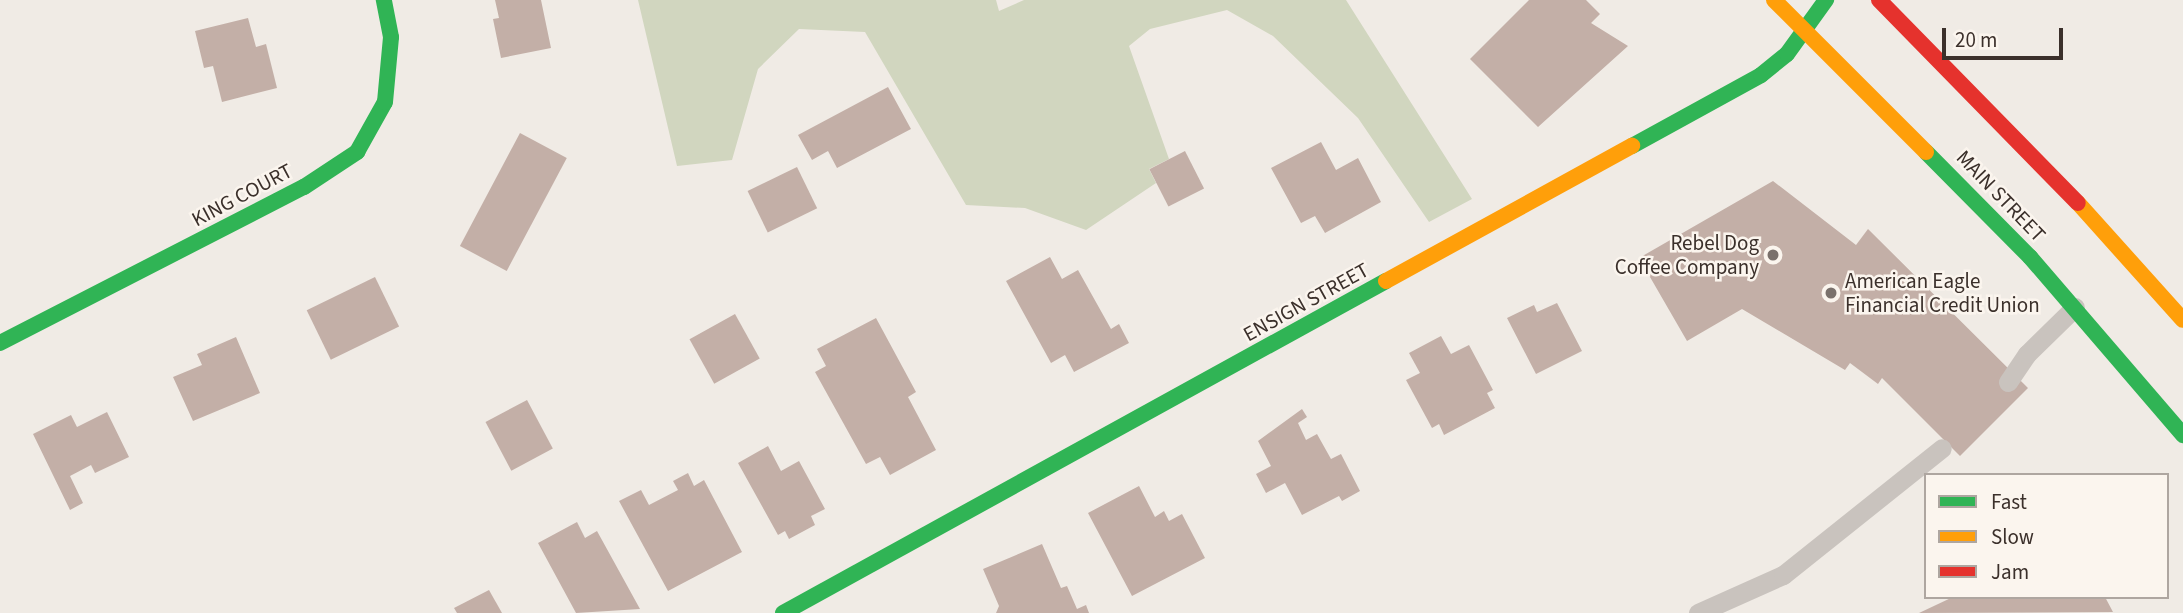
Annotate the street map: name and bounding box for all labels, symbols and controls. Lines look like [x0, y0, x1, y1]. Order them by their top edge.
scale bar [1945, 14, 2066, 58]
text: 20 m [1955, 25, 1997, 55]
street label: MAIN STREET [1951, 145, 2051, 247]
street label: KING COURT [187, 158, 297, 232]
place label: Rebel Dog Coffee Company [1615, 230, 1759, 280]
marker: Rebel Dog Coffee Company [1765, 247, 1781, 263]
street label: ENSIGN STREET [1239, 257, 1373, 347]
place label: American Eagle Financial Credit Union [1845, 268, 2040, 318]
marker: American Eagle Financial Credit Union [1823, 285, 1839, 301]
legend [1924, 473, 2169, 599]
text: Fast [1991, 487, 2027, 517]
text: Slow [1991, 522, 2034, 552]
text: Jam [1991, 557, 2029, 587]

